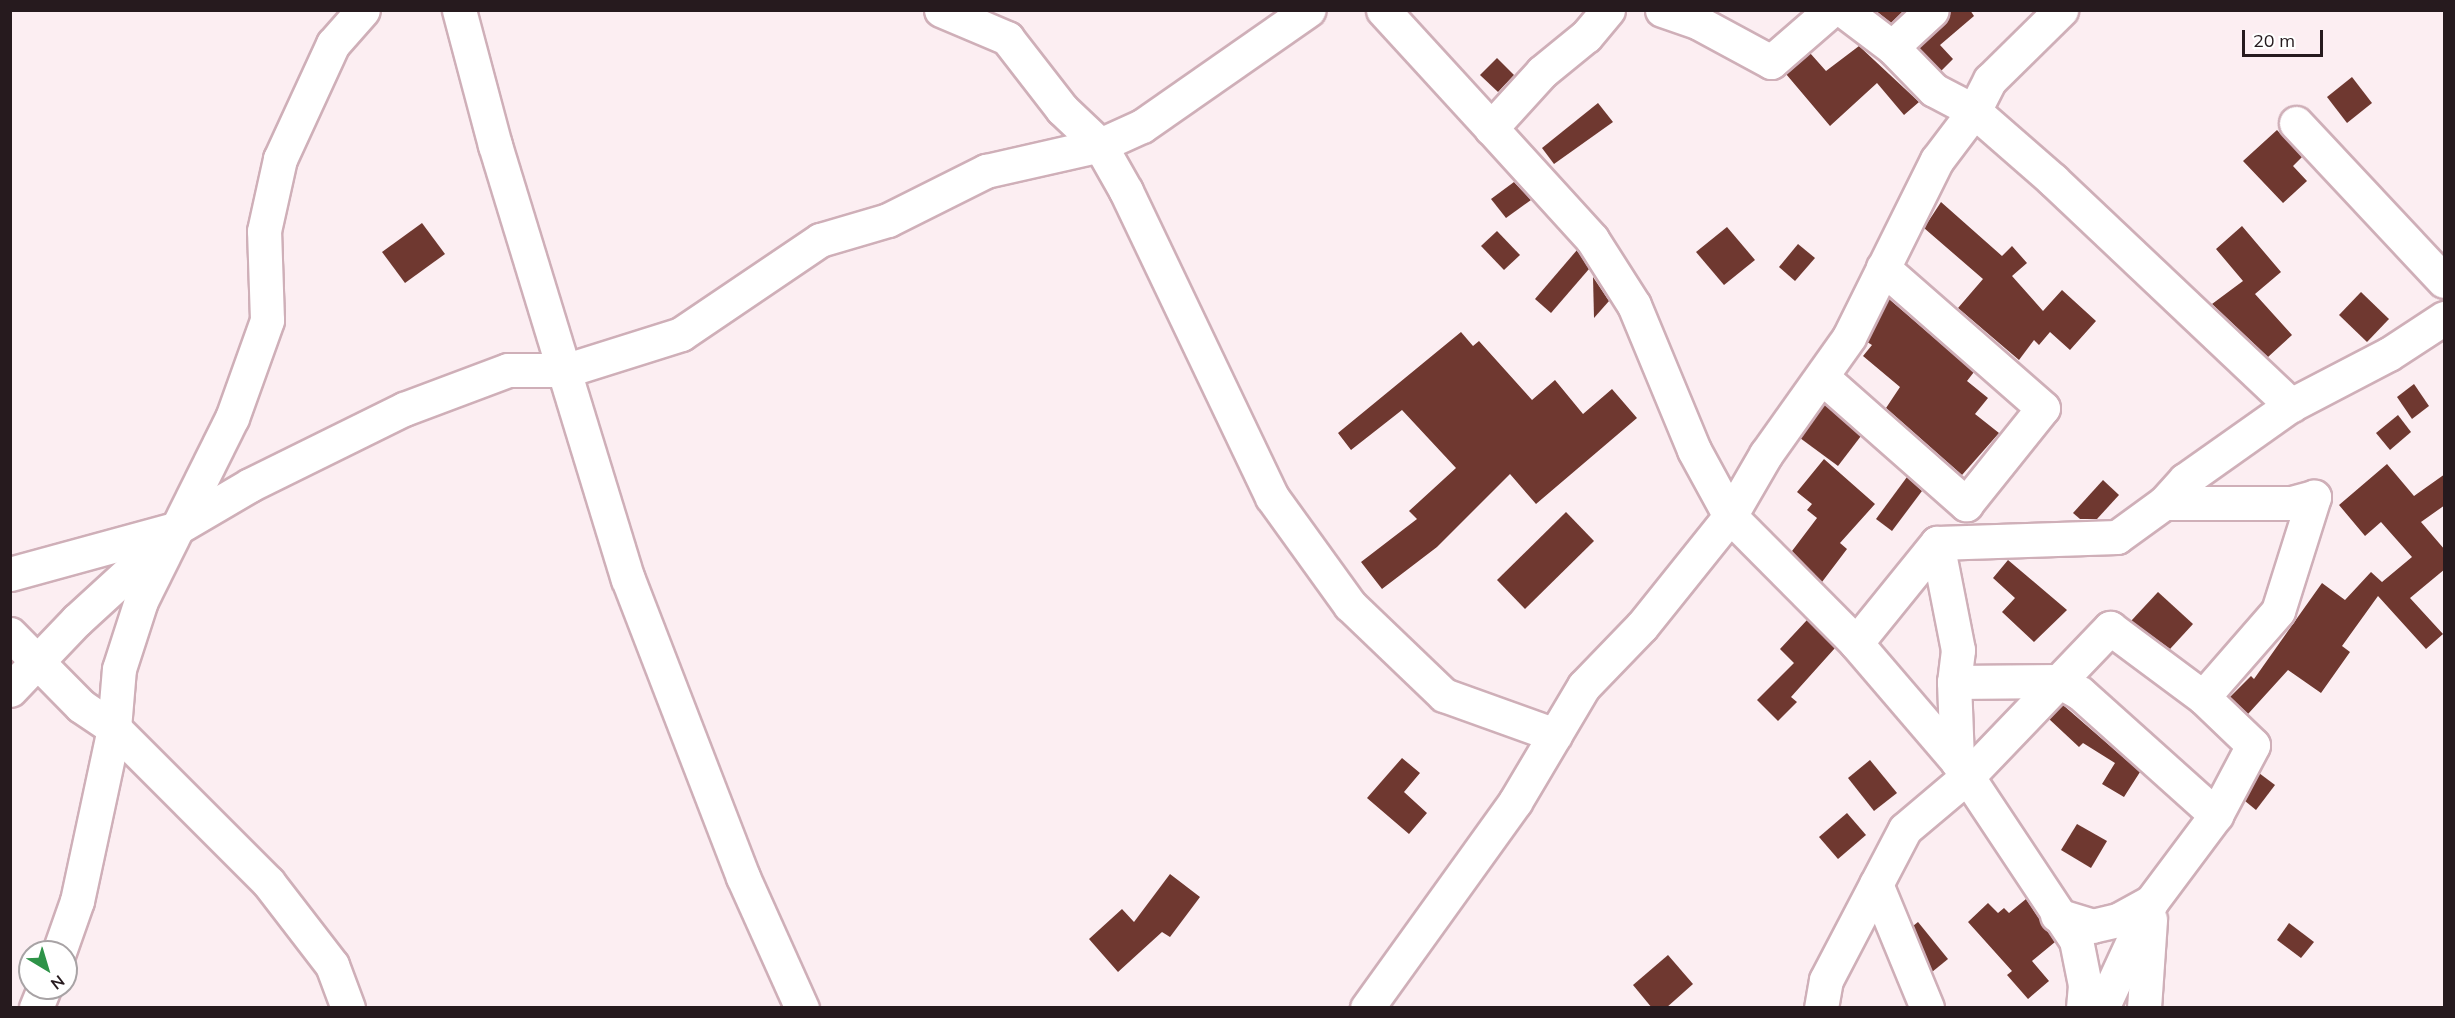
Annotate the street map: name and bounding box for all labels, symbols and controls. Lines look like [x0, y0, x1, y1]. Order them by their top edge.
scale bar [2245, 18, 2326, 56]
text: 20 m [2253, 29, 2295, 52]
north arrow [18, 940, 78, 1000]
text: N [47, 971, 69, 994]

